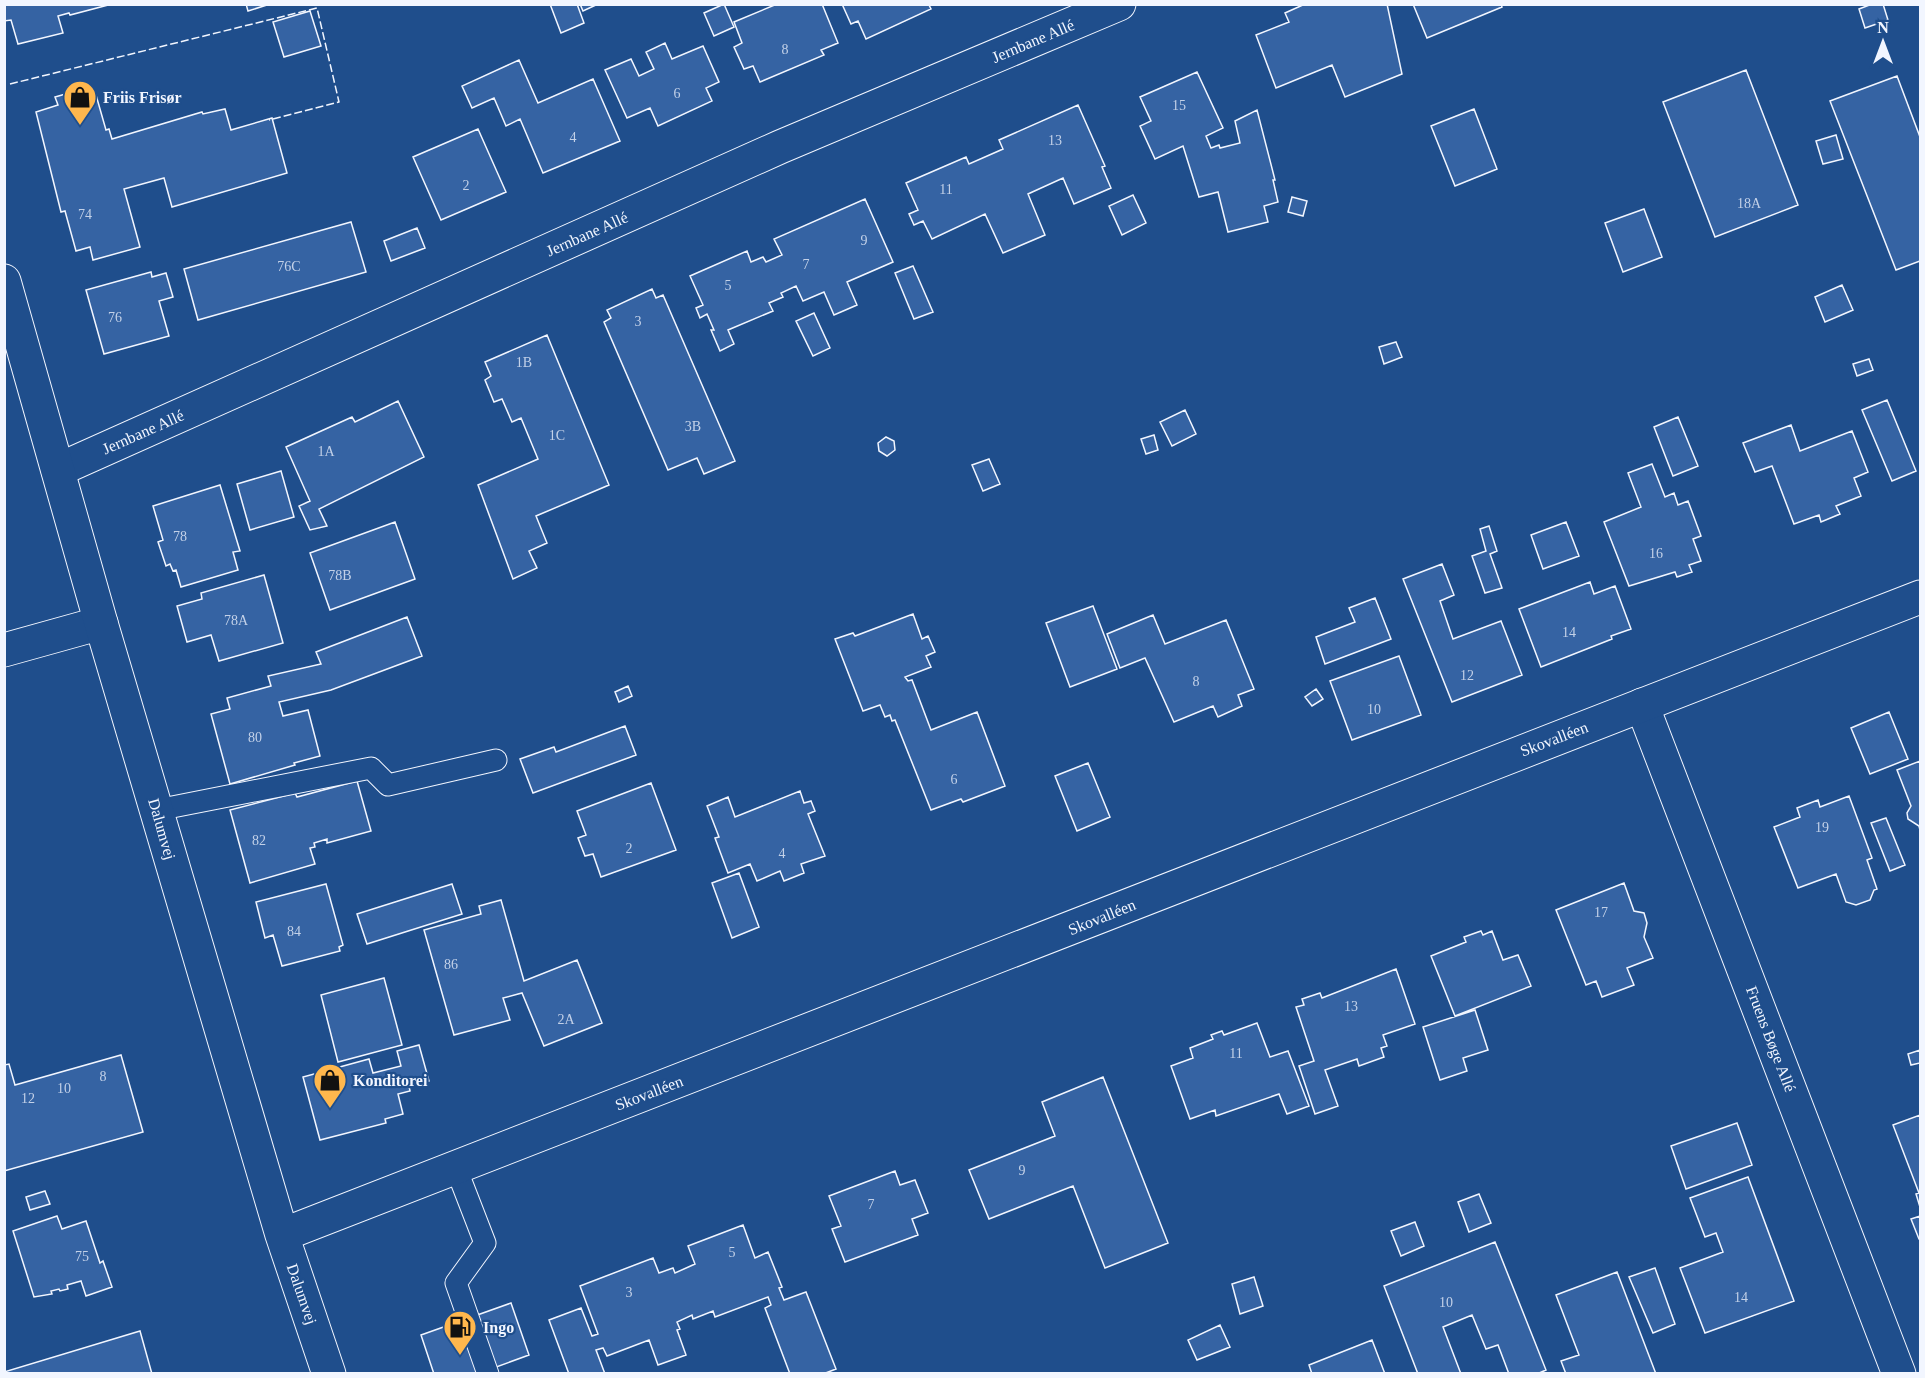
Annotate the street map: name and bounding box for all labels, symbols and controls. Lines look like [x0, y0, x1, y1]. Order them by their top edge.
north arrow [1853, 12, 1913, 72]
street label: Jernbane Allé [989, 16, 1077, 66]
text: N [1877, 19, 1889, 36]
house number: 8 [782, 42, 789, 57]
shop icon: Friis Frisør [62, 79, 98, 126]
house number: 6 [674, 86, 681, 101]
place label: Friis Frisør [103, 89, 182, 106]
house number: 15 [1172, 98, 1186, 113]
house number: 4 [570, 130, 577, 145]
house number: 13 [1048, 133, 1062, 148]
house number: 2 [463, 178, 470, 193]
house number: 11 [939, 182, 953, 197]
house number: 18A [1737, 196, 1762, 211]
house number: 74 [78, 207, 92, 222]
street label: Jernbane Allé [544, 208, 630, 260]
house number: 9 [861, 233, 868, 248]
house number: 7 [803, 257, 810, 272]
house number: 76C [277, 259, 301, 274]
house number: 5 [725, 278, 732, 293]
house number: 76 [108, 310, 122, 325]
house number: 3 [635, 314, 642, 329]
house number: 1B [516, 355, 532, 370]
street label: Jernbane Allé [100, 406, 186, 458]
house number: 3B [685, 419, 701, 434]
house number: 1C [549, 428, 565, 443]
house number: 1A [317, 444, 335, 459]
house number: 78 [173, 529, 187, 544]
house number: 16 [1649, 546, 1663, 561]
house number: 78B [328, 568, 352, 583]
house number: 78A [224, 613, 249, 628]
house number: 14 [1562, 625, 1576, 640]
house number: 12 [1460, 668, 1474, 683]
house number: 8 [1193, 674, 1200, 689]
house number: 10 [1367, 702, 1381, 717]
street label: Skovalléen [1518, 718, 1590, 760]
house number: 80 [248, 730, 262, 745]
house number: 6 [951, 772, 958, 787]
street label: Dalumvej [144, 796, 179, 862]
house number: 19 [1815, 820, 1829, 835]
house number: 82 [252, 833, 266, 848]
house number: 2 [626, 841, 633, 856]
house number: 4 [779, 846, 786, 861]
street label: Skovalléen [1066, 896, 1138, 938]
house number: 17 [1594, 905, 1608, 920]
house number: 84 [287, 924, 301, 939]
house number: 86 [444, 957, 458, 972]
street label: Fruens Bøge Allé [1742, 984, 1799, 1095]
house number: 13 [1344, 999, 1358, 1014]
house number: 2A [557, 1012, 575, 1027]
house number: 11 [1229, 1046, 1243, 1061]
shop icon: Konditorei [312, 1062, 348, 1109]
house number: 8 [100, 1069, 107, 1084]
place label: Konditorei [353, 1072, 428, 1089]
street label: Skovalléen [613, 1072, 685, 1114]
house number: 10 [57, 1081, 71, 1096]
house number: 12 [21, 1091, 35, 1106]
house number: 9 [1019, 1163, 1026, 1178]
house number: 7 [868, 1197, 875, 1212]
house number: 5 [729, 1245, 736, 1260]
house number: 75 [75, 1249, 89, 1264]
street label: Dalumvej [283, 1261, 320, 1327]
house number: 3 [626, 1285, 633, 1300]
house number: 14 [1734, 1290, 1748, 1305]
house number: 10 [1439, 1295, 1453, 1310]
fuel station icon: Ingo [442, 1309, 478, 1356]
place label: Ingo [483, 1319, 514, 1337]

